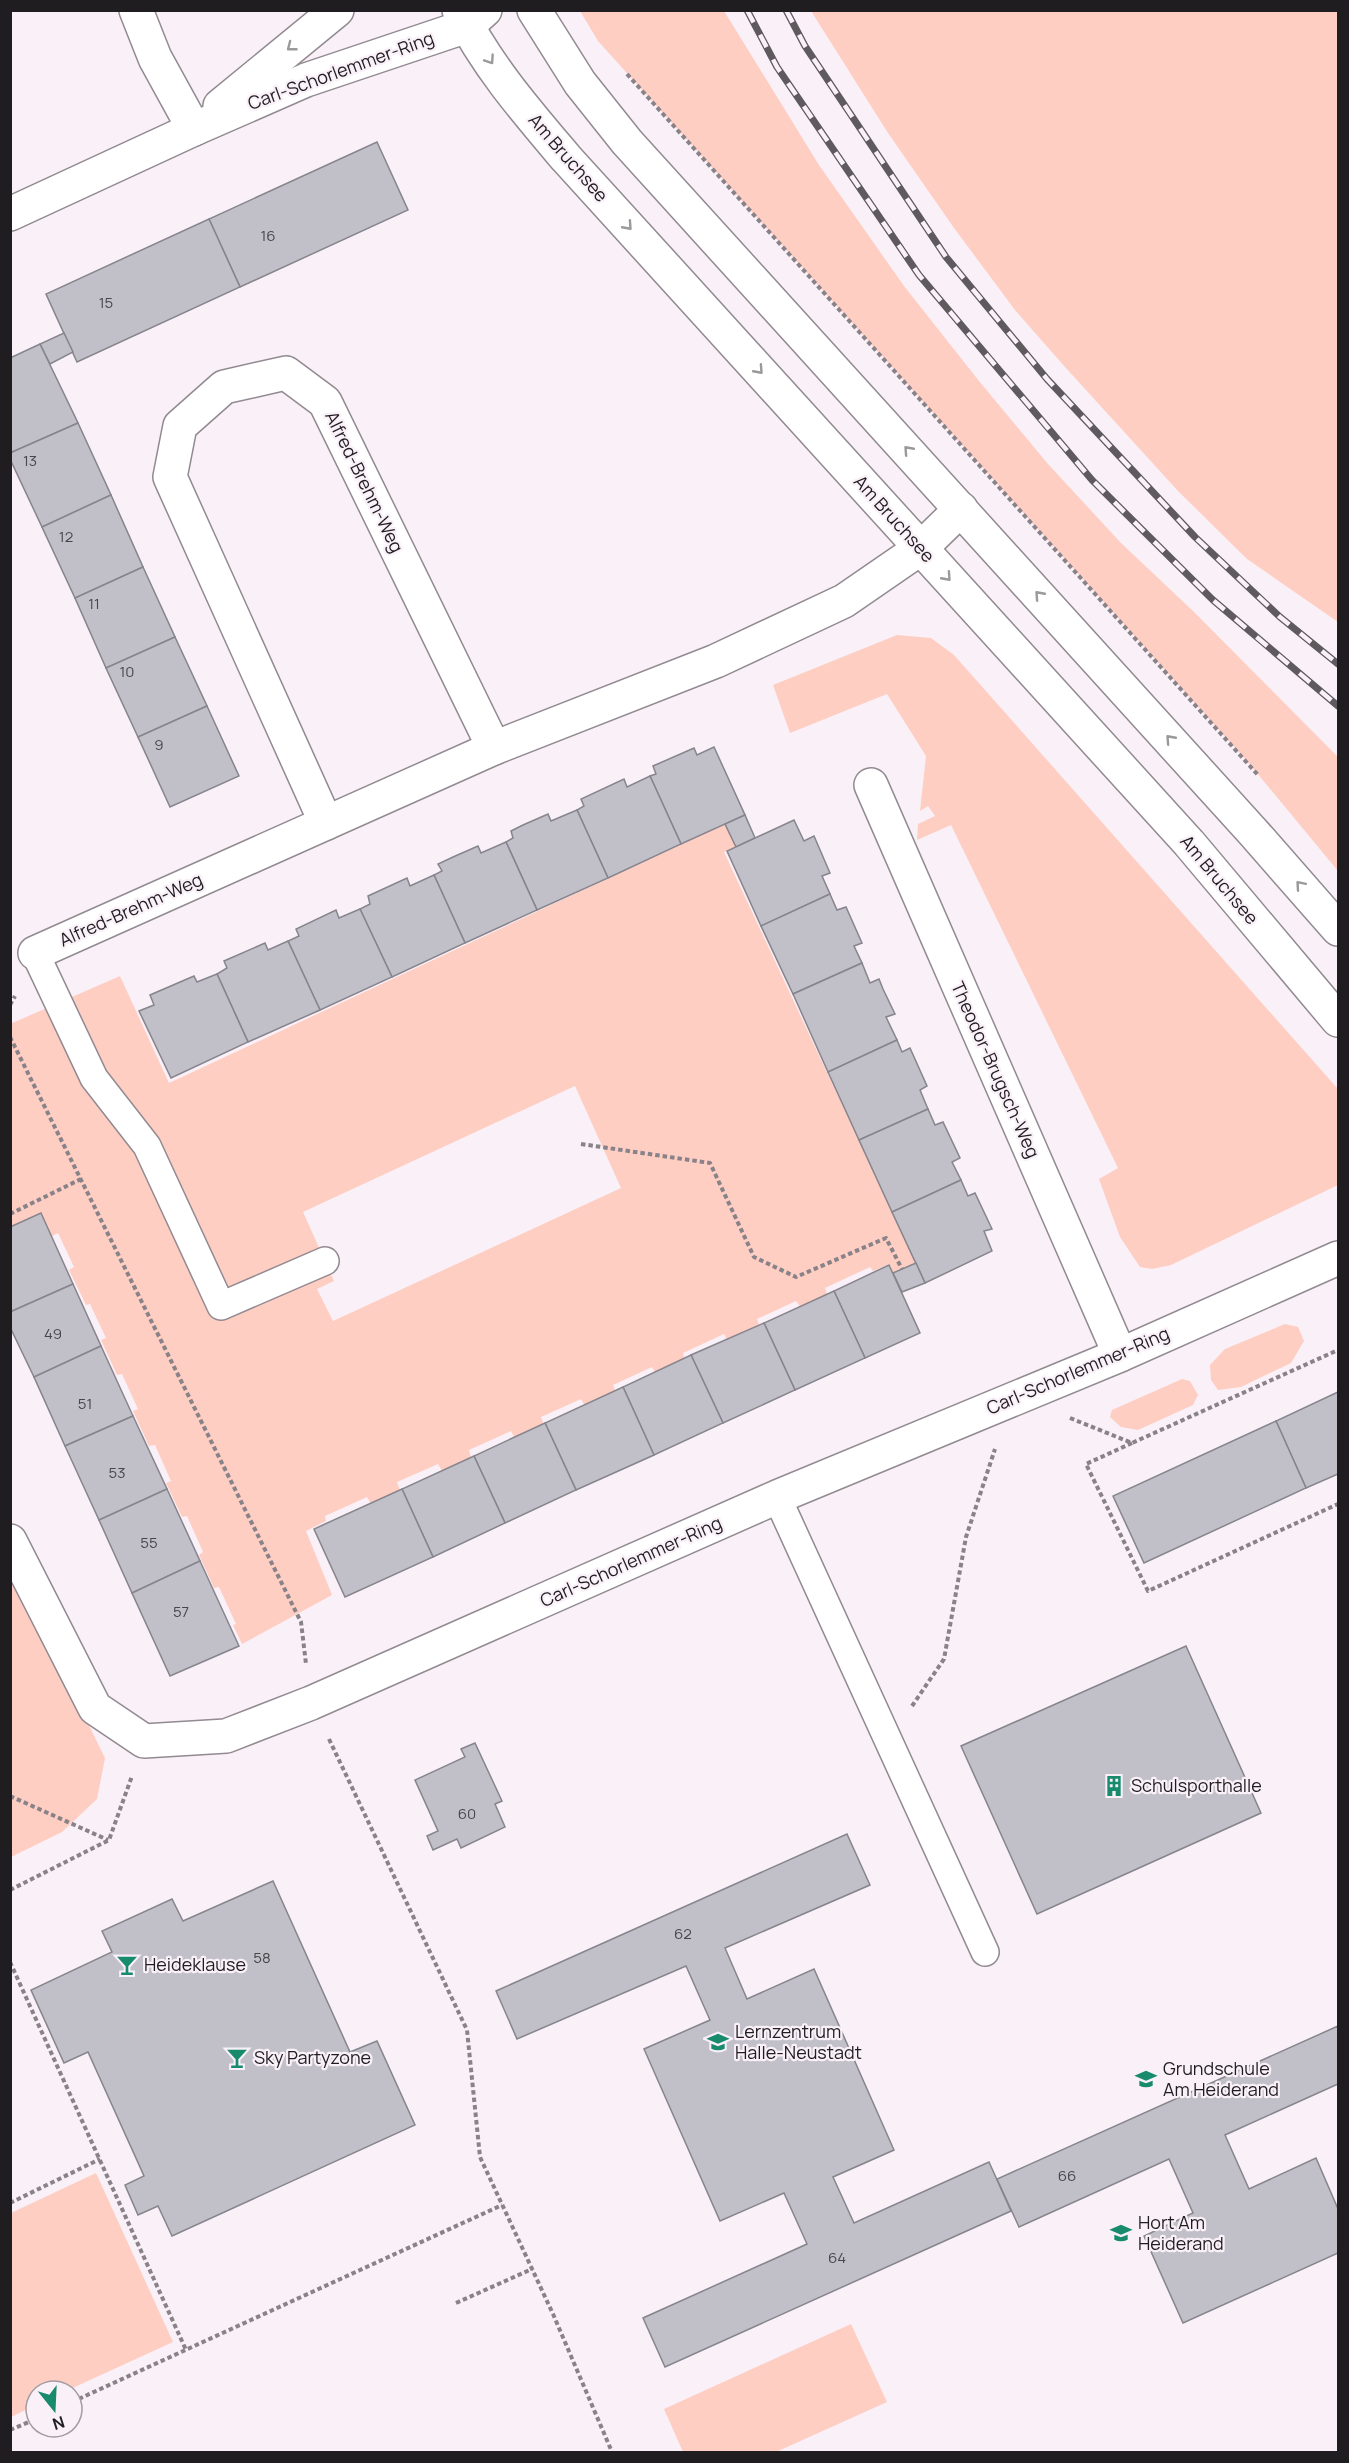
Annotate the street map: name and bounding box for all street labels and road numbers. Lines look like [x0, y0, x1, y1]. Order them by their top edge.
street label: Carl-Schorlemmer-Ring [244, 25, 437, 115]
street label: Am Bruchsee [524, 108, 614, 207]
street label: Alfred-Brehm-Weg [320, 407, 410, 556]
street label: Am Bruchsee [849, 470, 940, 567]
street label: Am Bruchsee [1175, 830, 1264, 929]
street label: Alfred-Brehm-Weg [55, 867, 206, 951]
street label: Theodor-Brugsch-Weg [946, 978, 1046, 1162]
street label: Carl-Schorlemmer-Ring [983, 1321, 1173, 1419]
street label: Carl-Schorlemmer-Ring [536, 1510, 725, 1612]

